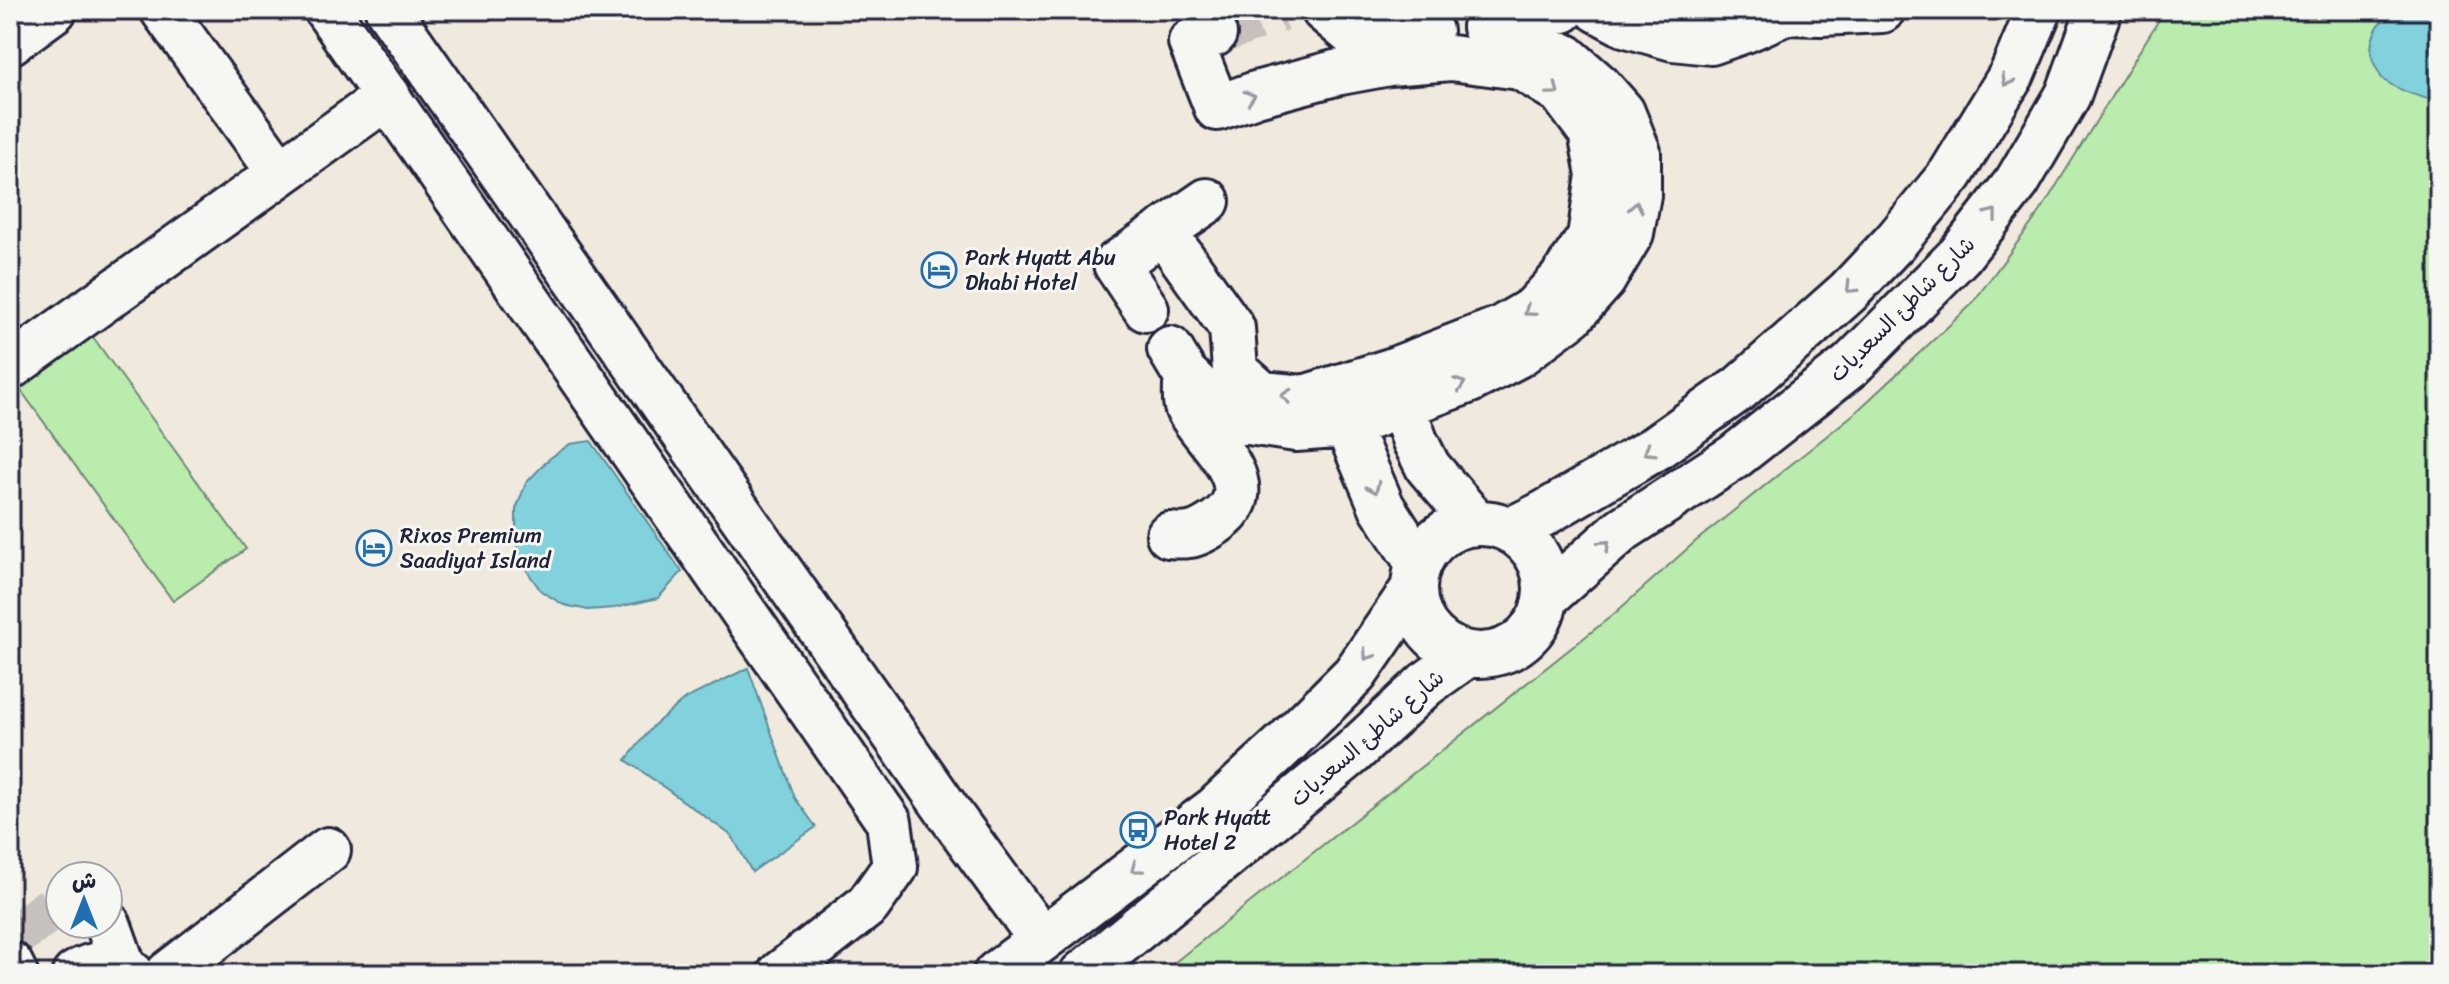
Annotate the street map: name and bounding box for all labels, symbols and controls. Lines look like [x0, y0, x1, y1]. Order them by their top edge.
one-way arrow [2001, 72, 2017, 87]
one-way arrow [1545, 80, 1560, 94]
one-way arrow [1242, 90, 1256, 106]
one-way arrow [1626, 200, 1643, 213]
one-way arrow [1982, 208, 1996, 223]
street label: شارع شاطئ السعديات [1819, 226, 1985, 392]
place label: Park Hyatt Abu Dhabi Hotel [965, 238, 1116, 302]
hotel icon: Park Hyatt Abu Dhabi Hotel [920, 251, 958, 289]
one-way arrow [1846, 279, 1860, 293]
one-way arrow [1523, 301, 1538, 316]
one-way arrow [1452, 377, 1466, 394]
one-way arrow [1279, 388, 1292, 405]
one-way arrow [1643, 441, 1658, 456]
one-way arrow [1364, 479, 1380, 494]
place label: Rixos Premium Saadiyat Island [400, 516, 552, 580]
hotel icon: Rixos Premium Saadiyat Island [355, 529, 393, 567]
one-way arrow [1596, 540, 1610, 555]
one-way arrow [1363, 647, 1378, 661]
street label: شارع شاطئ السعديات [1281, 659, 1453, 817]
place label: Park Hyatt Hotel 2 [1164, 798, 1271, 862]
bus stop icon: Park Hyatt Hotel 2 [1119, 811, 1157, 849]
one-way arrow [1130, 858, 1145, 872]
north arrow [44, 860, 124, 940]
text: ش [72, 861, 96, 900]

